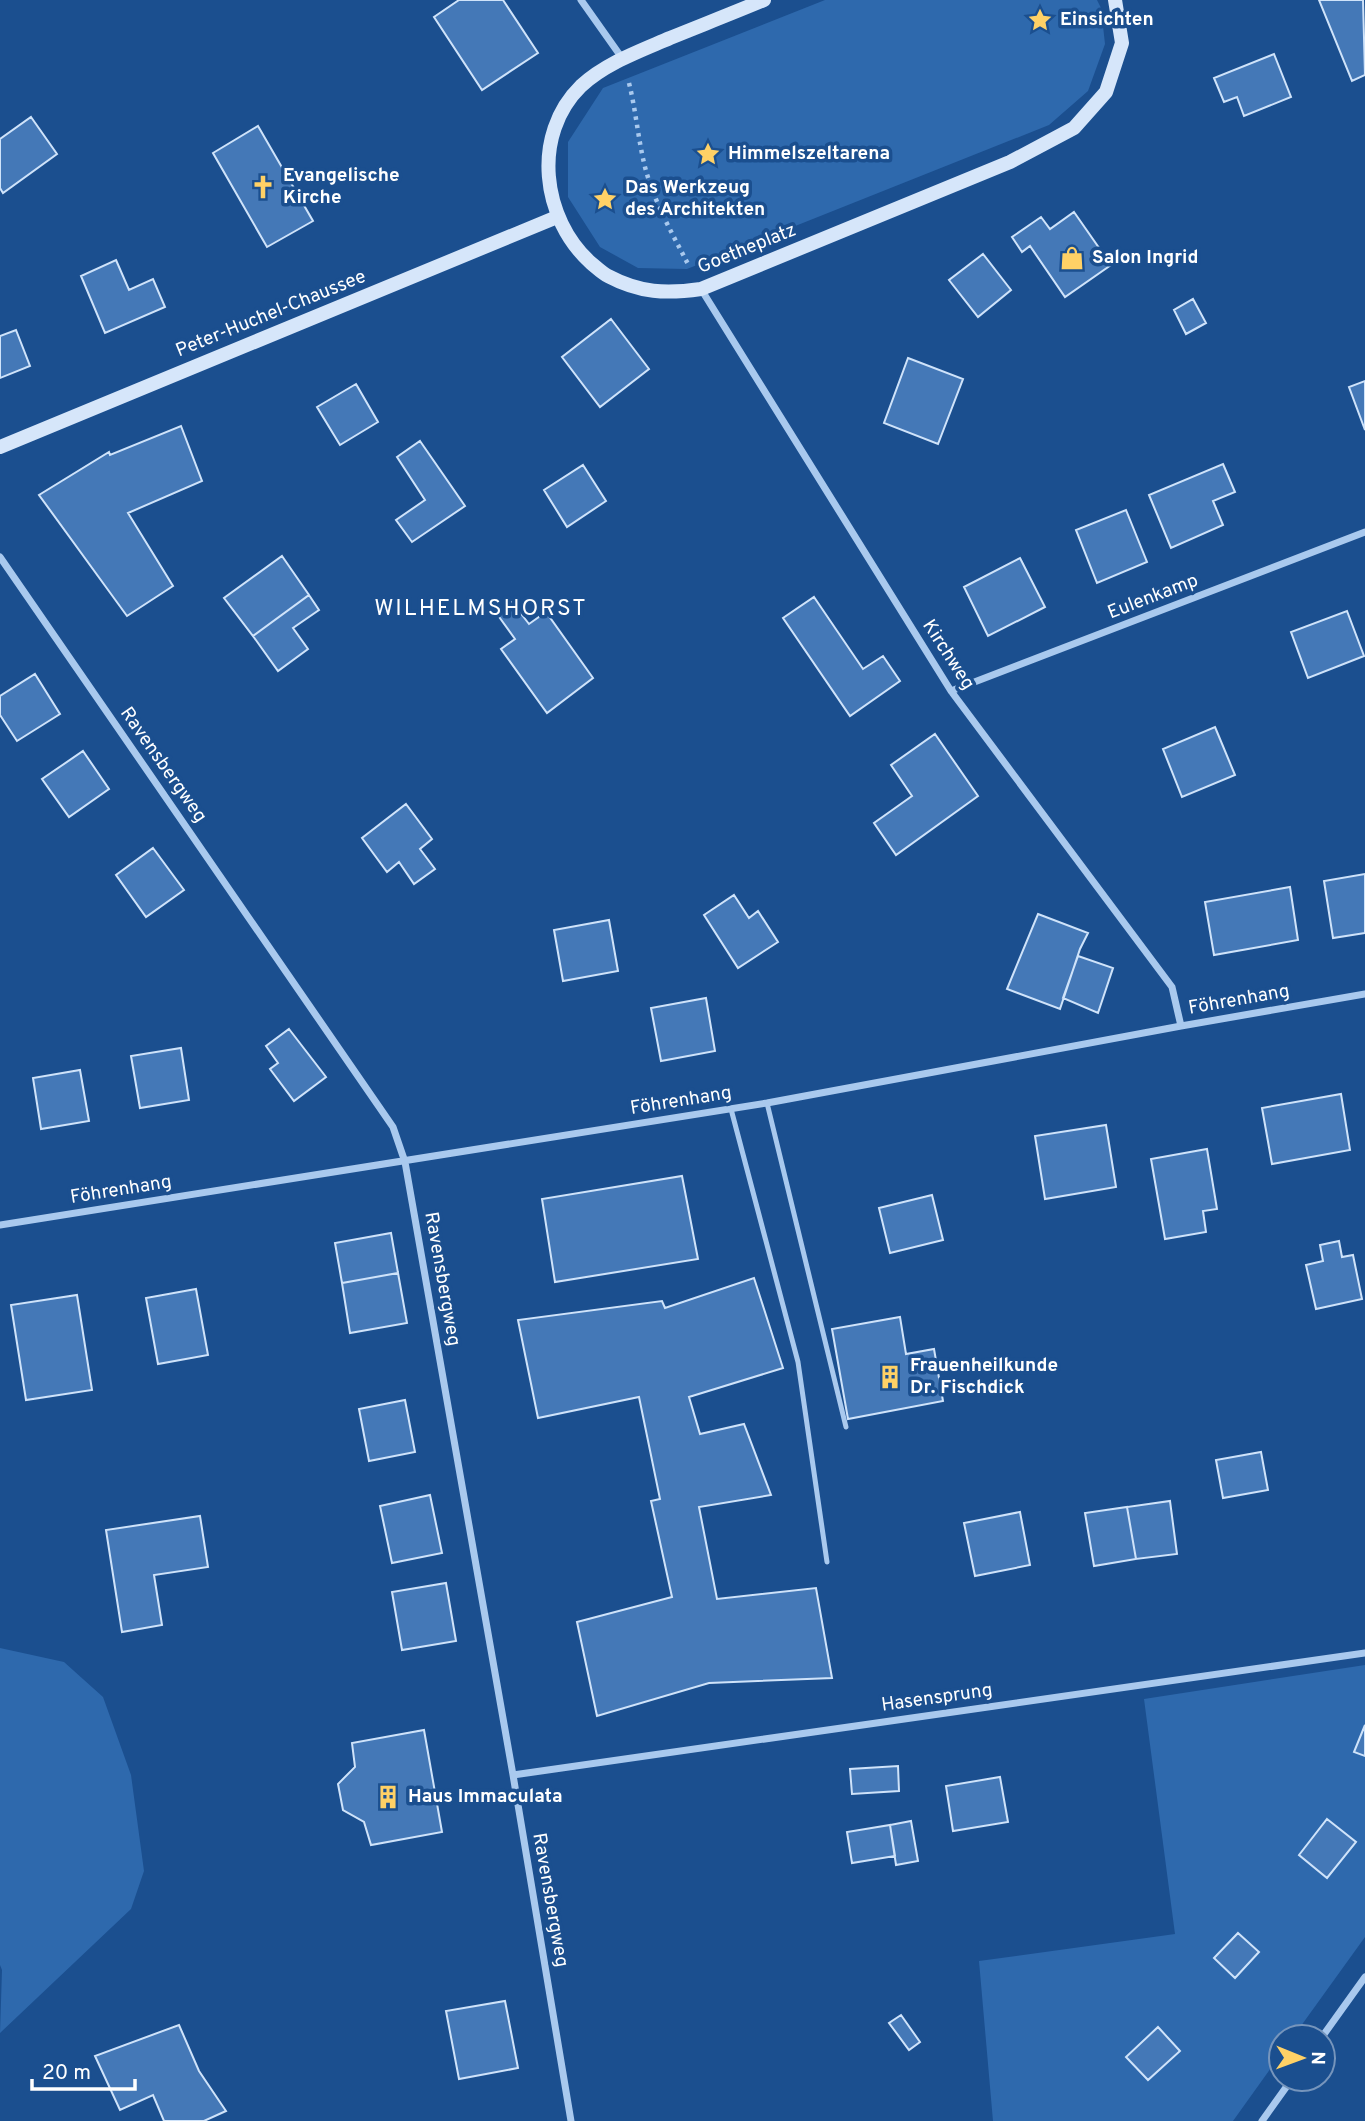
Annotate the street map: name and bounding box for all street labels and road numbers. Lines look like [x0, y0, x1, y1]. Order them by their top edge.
street label: Goetheplatz [694, 218, 800, 280]
street label: Peter-Huchel-Chaussee [172, 265, 370, 363]
street label: Eulenkamp [1104, 569, 1202, 625]
street label: Kirchweg [916, 615, 980, 695]
street label: Ravensbergweg [114, 703, 212, 827]
street label: Föhrenhang [1187, 979, 1291, 1021]
street label: Föhrenhang [629, 1081, 733, 1121]
street label: Föhrenhang [69, 1170, 173, 1210]
street label: Ravensbergweg [418, 1210, 466, 1348]
street label: Hasensprung [880, 1678, 994, 1718]
street label: Ravensbergweg [526, 1831, 574, 1969]

